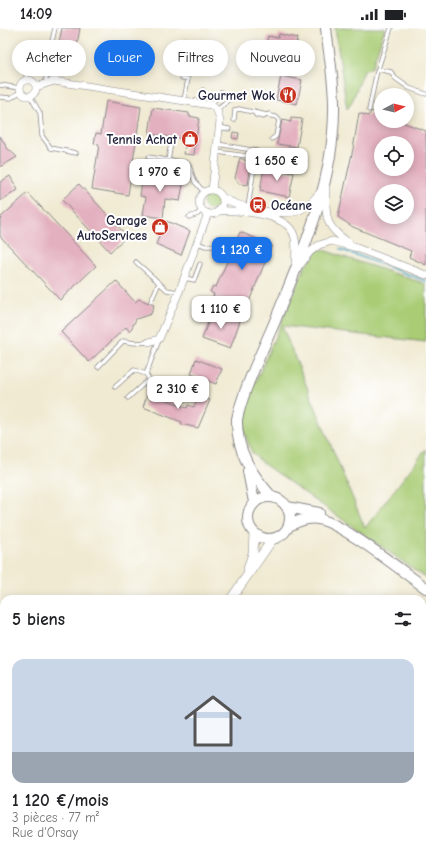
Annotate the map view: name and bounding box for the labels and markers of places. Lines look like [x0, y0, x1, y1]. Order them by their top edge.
restaurant icon: Gourmet Wok [278, 85, 298, 105]
place label: Gourmet Wok [198, 88, 276, 103]
shop icon: Tennis Achat [180, 129, 200, 149]
place label: Tennis Achat [106, 132, 178, 147]
pin: 1 650 € [240, 148, 314, 182]
pin: 1 970 € [123, 159, 197, 193]
bus stop icon: Océane [248, 195, 268, 215]
place label: Océane [271, 198, 312, 213]
place label: Garage AutoServices [77, 213, 148, 243]
shop icon: Garage AutoServices [150, 217, 170, 237]
pin: 1 120 € [205, 237, 279, 271]
pin: 1 110 € [184, 296, 258, 330]
pin: 2 310 € [141, 376, 215, 410]

